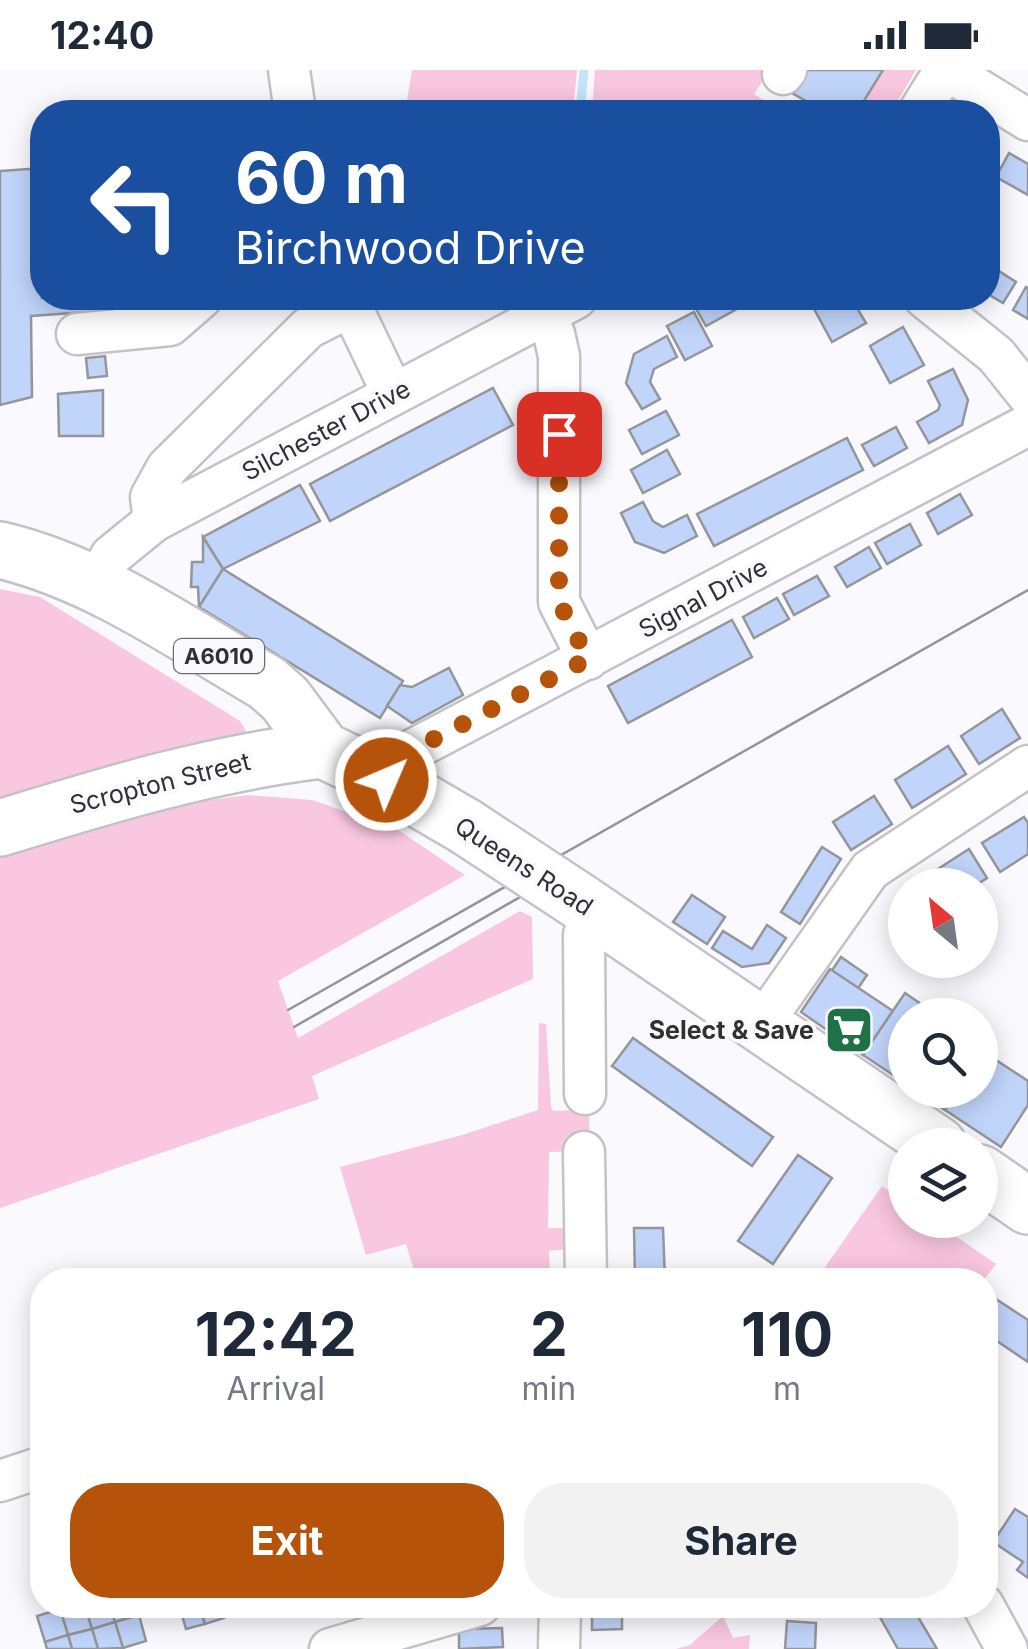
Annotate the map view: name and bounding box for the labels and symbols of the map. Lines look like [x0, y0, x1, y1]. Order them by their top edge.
street label: Silchester Drive [237, 373, 415, 487]
pin [517, 392, 602, 477]
street label: Signal Drive [634, 552, 772, 644]
road number: A6010 [174, 639, 264, 673]
position arrow [334, 728, 438, 832]
street label: Scropton Street [67, 746, 253, 820]
street label: Queens Road [449, 810, 599, 922]
north arrow [888, 868, 998, 978]
supermarket icon: Select & Save [823, 1004, 875, 1056]
place label: Select & Save [649, 1015, 814, 1045]

